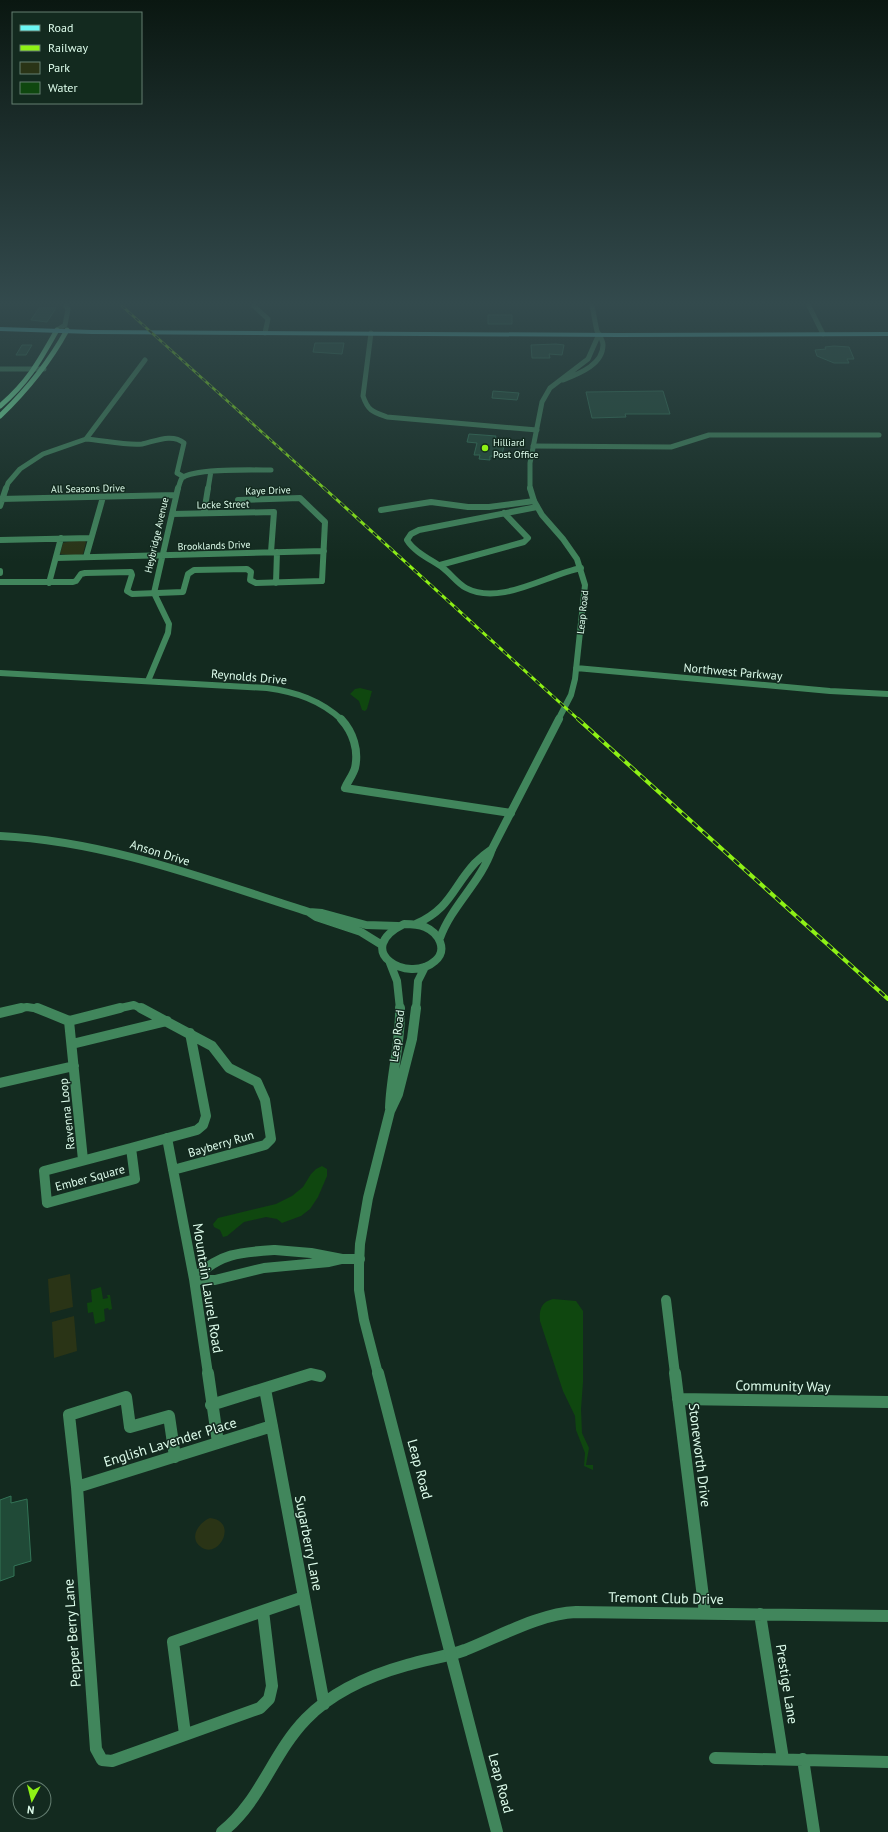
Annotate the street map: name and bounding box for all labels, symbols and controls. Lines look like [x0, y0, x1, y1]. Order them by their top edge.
legend [12, 12, 142, 104]
text: Road [48, 20, 73, 35]
text: Railway [48, 40, 88, 55]
text: Park [48, 60, 70, 75]
text: Water [48, 80, 78, 95]
place label: Hilliard Post Office [493, 436, 539, 461]
marker: Hilliard Post Office [480, 443, 490, 453]
street label: All Seasons Drive [51, 481, 125, 496]
street label: Kaye Drive [245, 483, 291, 498]
street label: Heybridge Avenue [141, 496, 171, 574]
street label: Locke Street [197, 498, 250, 511]
street label: Brooklands Drive [177, 538, 251, 553]
street label: Leap Road [574, 590, 591, 635]
street label: Northwest Parkway [683, 660, 783, 683]
street label: Reynolds Drive [210, 666, 288, 687]
street label: Anson Drive [128, 836, 192, 869]
street label: Leap Road [386, 1009, 407, 1063]
street label: Ravenna Loop [55, 1078, 78, 1151]
street label: Bayberry Run [186, 1127, 255, 1160]
street label: Ember Square [53, 1161, 126, 1194]
street label: Mountain Laurel Road [189, 1222, 227, 1354]
street label: Community Way [735, 1376, 831, 1396]
street label: Stoneworth Drive [685, 1402, 715, 1508]
street label: English Lavender Place [101, 1413, 239, 1471]
street label: Leap Road [403, 1437, 437, 1501]
street label: Sugarberry Lane [291, 1494, 327, 1592]
street label: Pepper Berry Lane [59, 1578, 85, 1688]
street label: Tremont Club Drive [608, 1588, 724, 1608]
street label: Prestige Lane [772, 1643, 802, 1725]
street label: Leap Road [484, 1751, 518, 1815]
north arrow [12, 1780, 52, 1820]
text: N [26, 1803, 35, 1817]

